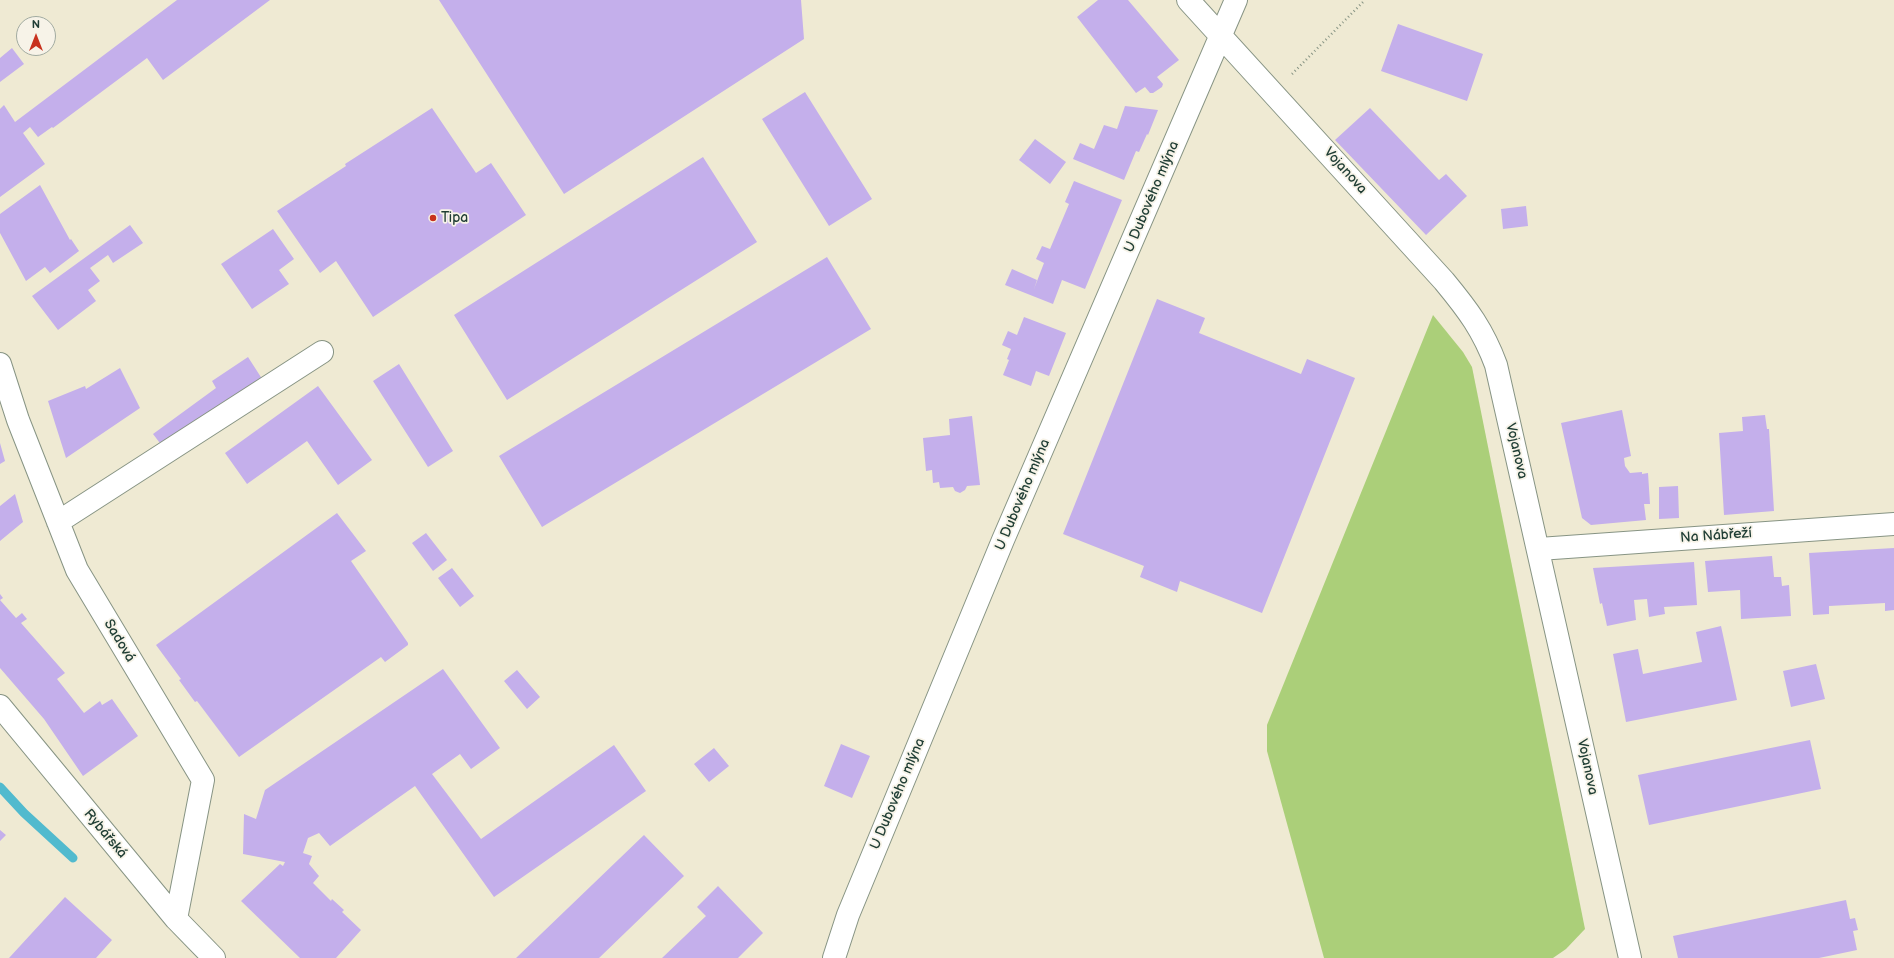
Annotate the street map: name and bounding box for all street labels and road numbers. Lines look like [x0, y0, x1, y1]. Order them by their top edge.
street label: U Dubového mlýna [1121, 139, 1183, 255]
street label: Vojanova [1320, 144, 1370, 198]
street label: Vojanova [1501, 421, 1531, 481]
street label: U Dubového mlýna [992, 437, 1054, 553]
street label: Na Nábřeží [1680, 525, 1752, 547]
street label: Sadová [100, 617, 138, 665]
street label: U Dubového mlýna [867, 736, 929, 852]
street label: Vojanova [1573, 738, 1601, 796]
street label: Rybářská [80, 806, 130, 862]

